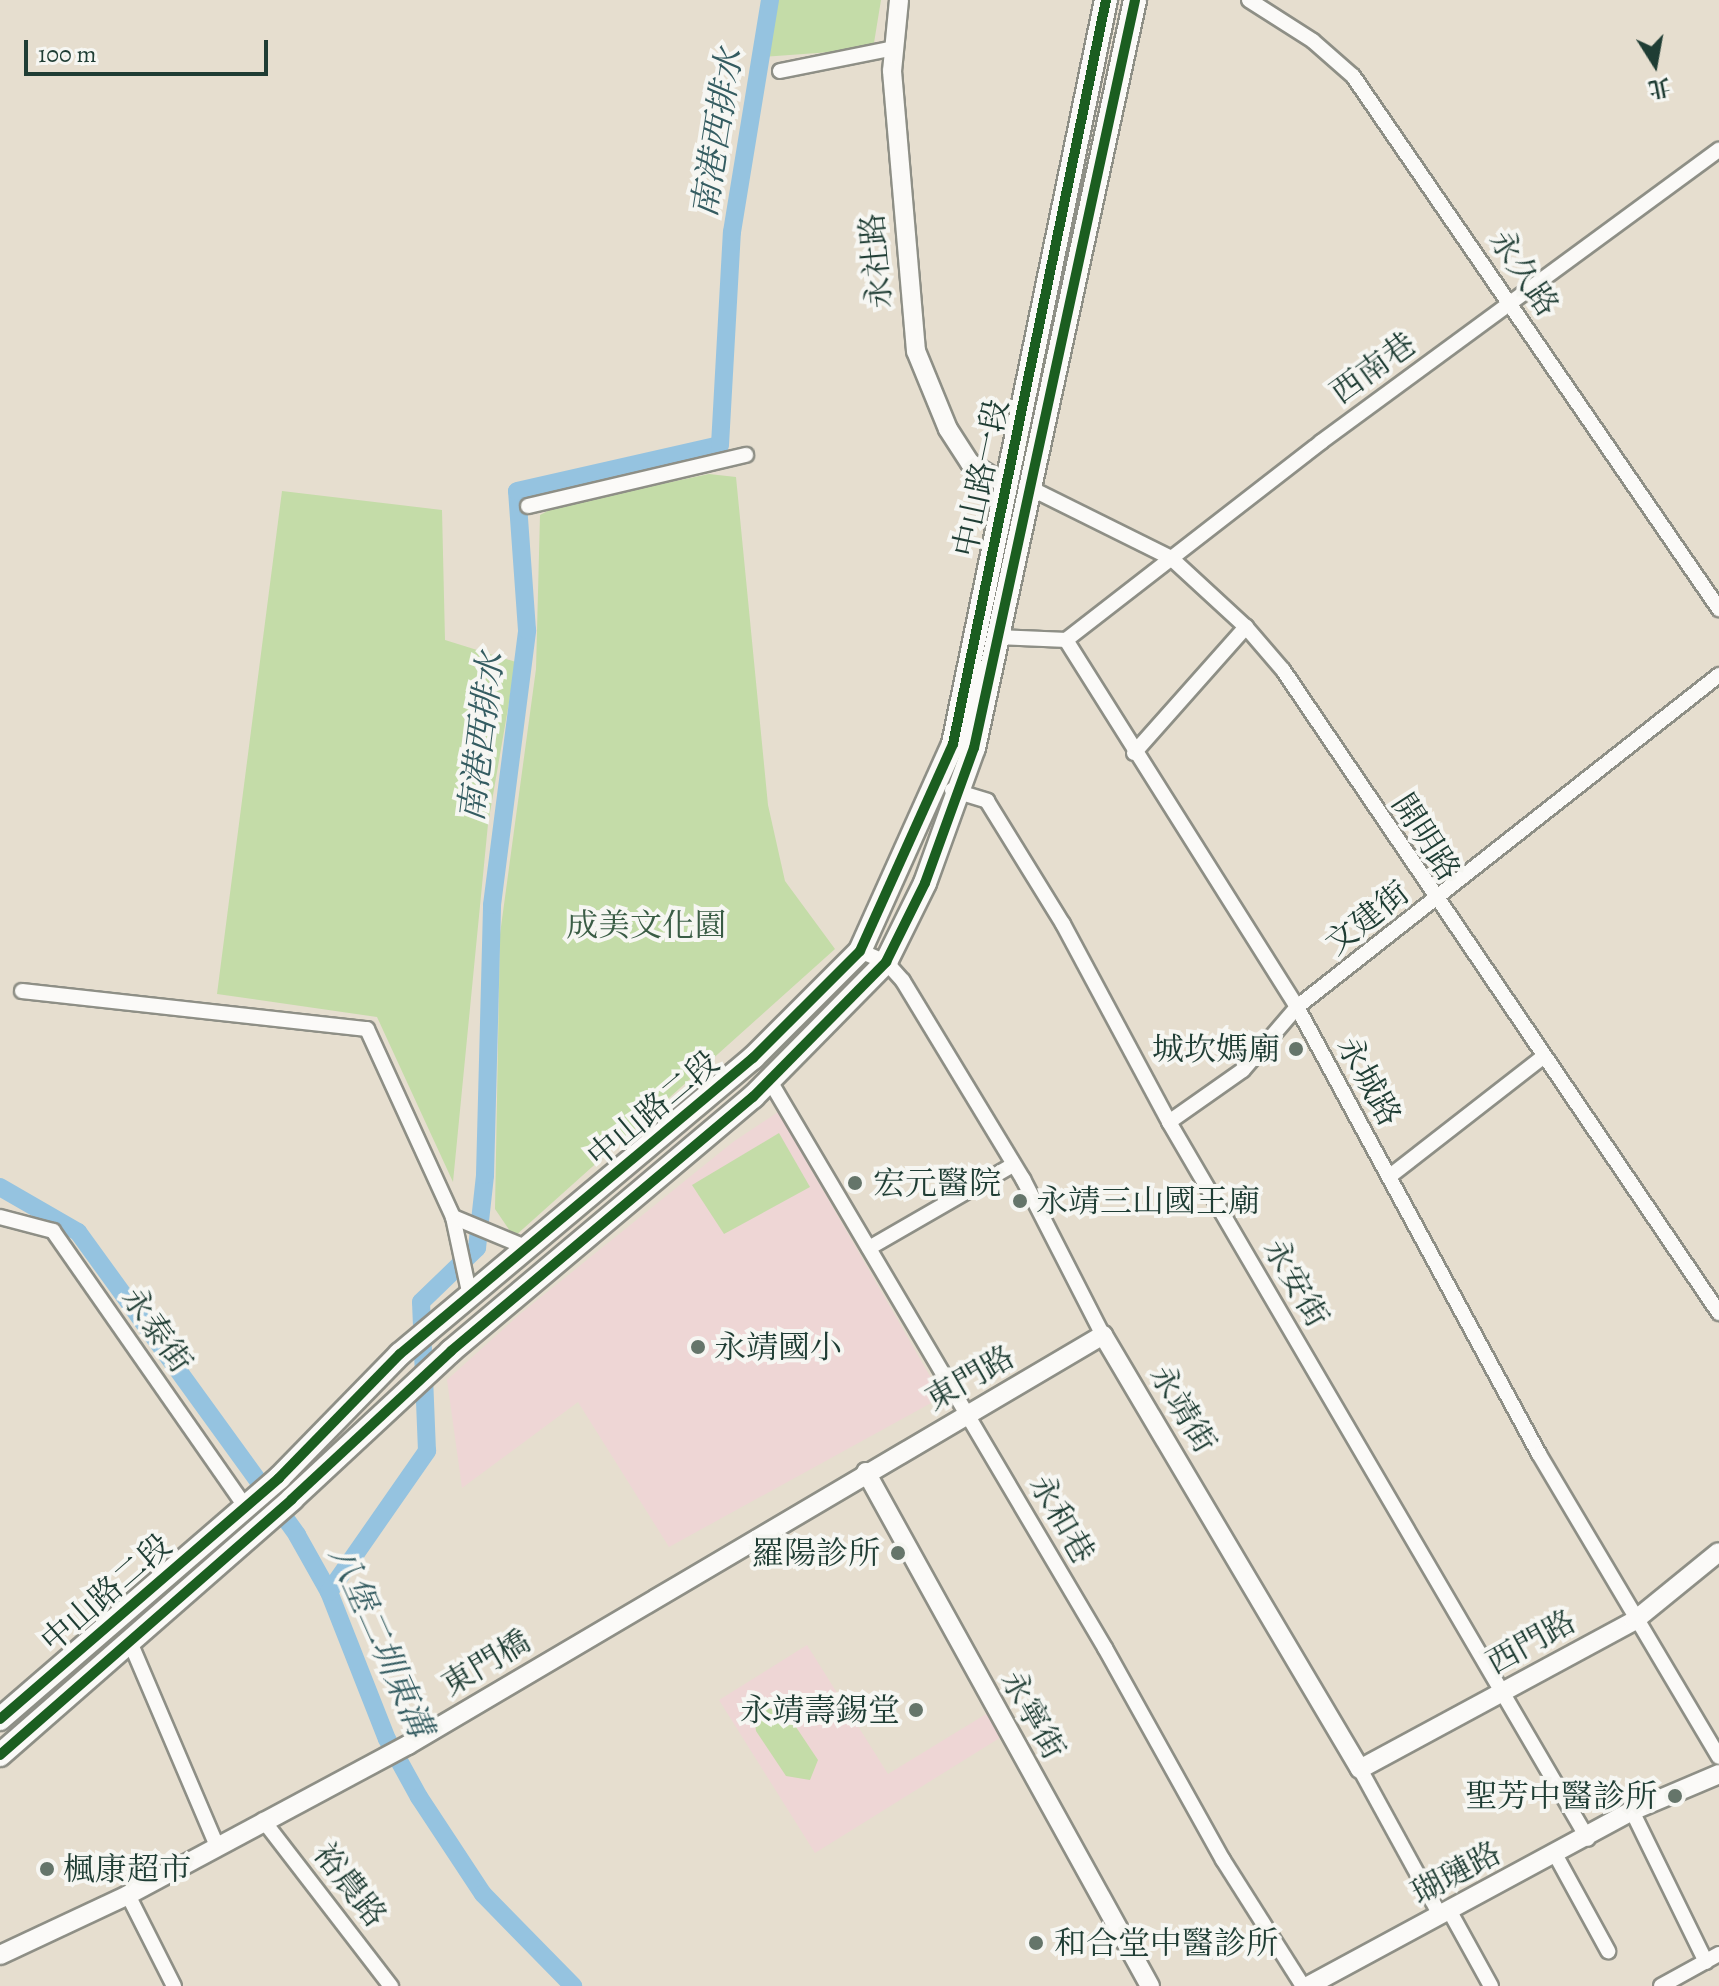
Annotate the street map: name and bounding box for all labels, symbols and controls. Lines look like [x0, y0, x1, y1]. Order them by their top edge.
scale bar [28, 24, 272, 74]
north arrow [1615, 24, 1695, 104]
text: 100 m [38, 38, 97, 70]
water label: 南港西排水 [684, 46, 750, 220]
text: 北 [1646, 71, 1673, 104]
street label: 永社路 [853, 212, 899, 310]
street label: 永久路 [1481, 222, 1567, 324]
street label: 西南巷 [1323, 324, 1423, 412]
street label: 中山路一段 [946, 396, 1016, 560]
water label: 南港西排水 [450, 650, 512, 824]
street label: 開明路 [1384, 786, 1468, 888]
street label: 文建街 [1317, 873, 1417, 963]
park label: 成美文化園 [566, 906, 726, 944]
place label: 城坎媽廟 [1152, 1030, 1280, 1068]
street label: 永城路 [1329, 1030, 1409, 1132]
marker: 城坎媽廟 [1287, 1040, 1305, 1058]
street label: 中山路二段 [579, 1043, 727, 1175]
place label: 宏元醫院 [873, 1164, 1001, 1202]
marker: 宏元醫院 [844, 1172, 866, 1194]
place label: 永靖三山國王廟 [1036, 1182, 1260, 1220]
marker: 永靖三山國王廟 [1011, 1192, 1029, 1210]
street label: 永安街 [1255, 1232, 1337, 1334]
street label: 永泰街 [114, 1280, 200, 1380]
place label: 永靖國小 [714, 1328, 842, 1366]
street label: 東門路 [919, 1337, 1021, 1419]
marker: 永靖國小 [689, 1338, 707, 1356]
street label: 永靖街 [1142, 1358, 1224, 1460]
street label: 永和巷 [1021, 1468, 1103, 1570]
street label: 中山路二段 [33, 1526, 179, 1660]
place label: 羅陽診所 [752, 1534, 880, 1572]
water label: 八堡二圳東溝 [321, 1540, 441, 1742]
marker: 羅陽診所 [887, 1542, 909, 1564]
street label: 西門路 [1480, 1602, 1582, 1682]
street label: 東門橋 [435, 1622, 537, 1704]
street label: 永寧街 [993, 1664, 1073, 1766]
place label: 永靖壽錫堂 [740, 1691, 900, 1729]
marker: 永靖壽錫堂 [907, 1701, 925, 1719]
place label: 聖芳中醫診所 [1465, 1777, 1657, 1815]
marker: 聖芳中醫診所 [1664, 1785, 1686, 1807]
street label: 瑚璉路 [1405, 1834, 1507, 1912]
street label: 裕農路 [305, 1835, 395, 1935]
place label: 楓康超市 [63, 1850, 191, 1888]
marker: 楓康超市 [38, 1860, 56, 1878]
place label: 和合堂中醫診所 [1054, 1924, 1278, 1962]
marker: 和合堂中醫診所 [1025, 1932, 1047, 1954]

